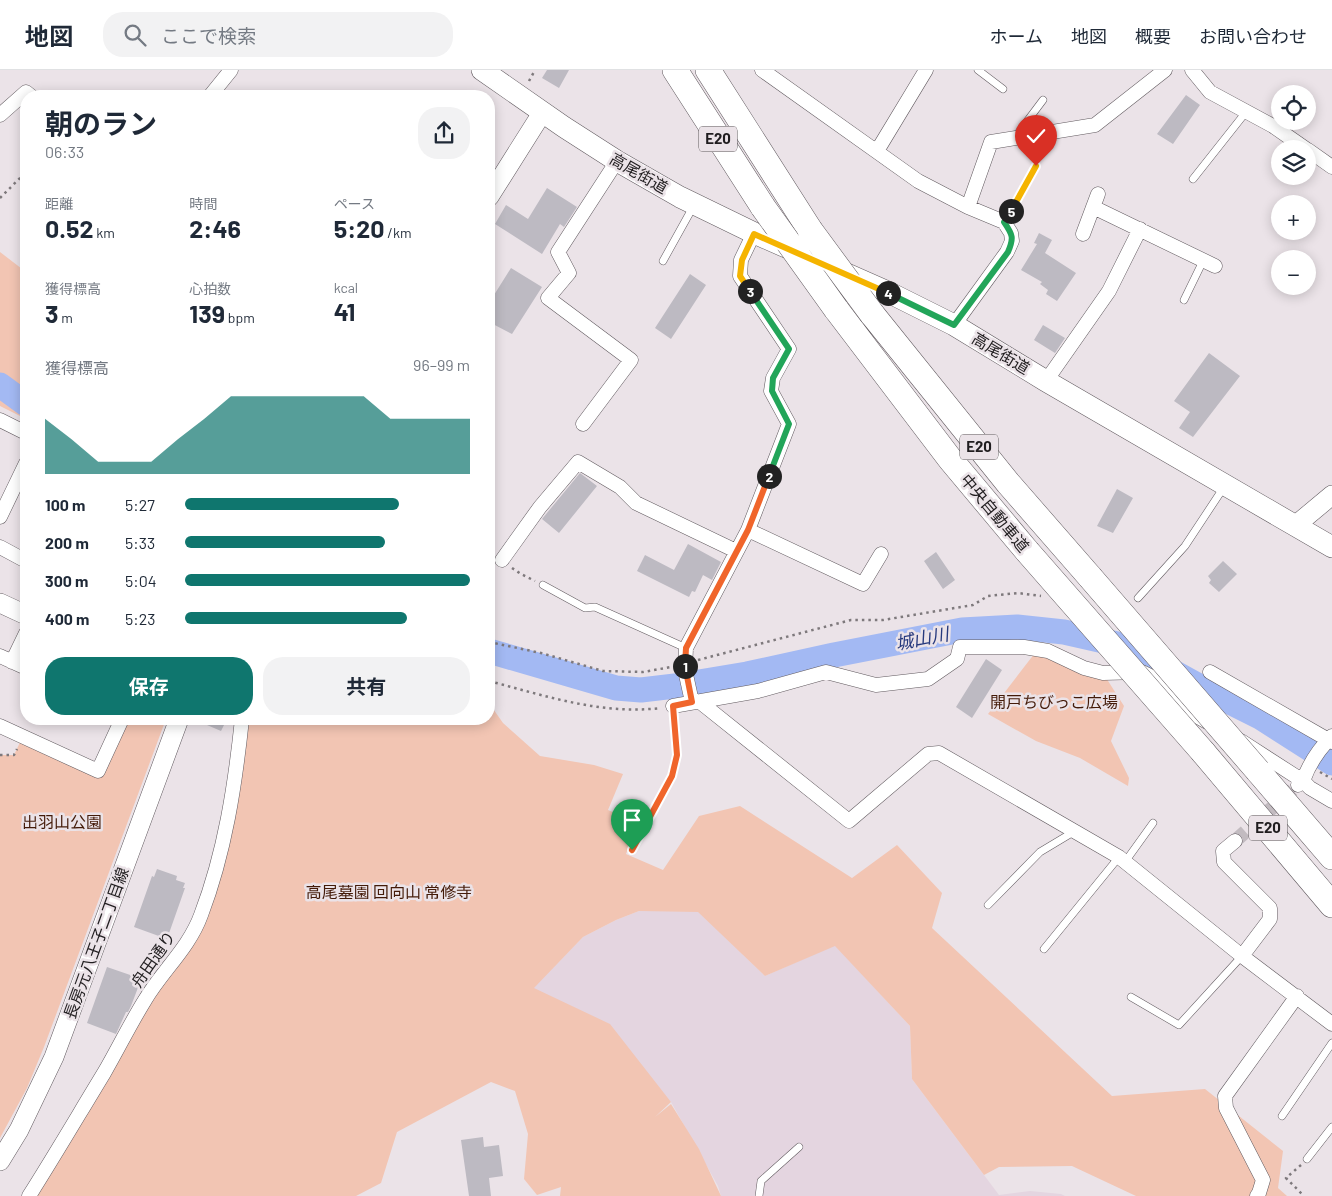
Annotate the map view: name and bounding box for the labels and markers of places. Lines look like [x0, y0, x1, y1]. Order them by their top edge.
pin [1015, 115, 1057, 166]
pin: 5 [998, 198, 1024, 224]
pin: 3 [738, 278, 762, 304]
pin: 4 [876, 280, 900, 306]
pin: 2 [756, 464, 782, 488]
pin: 1 [672, 654, 698, 678]
pin [611, 799, 653, 850]

